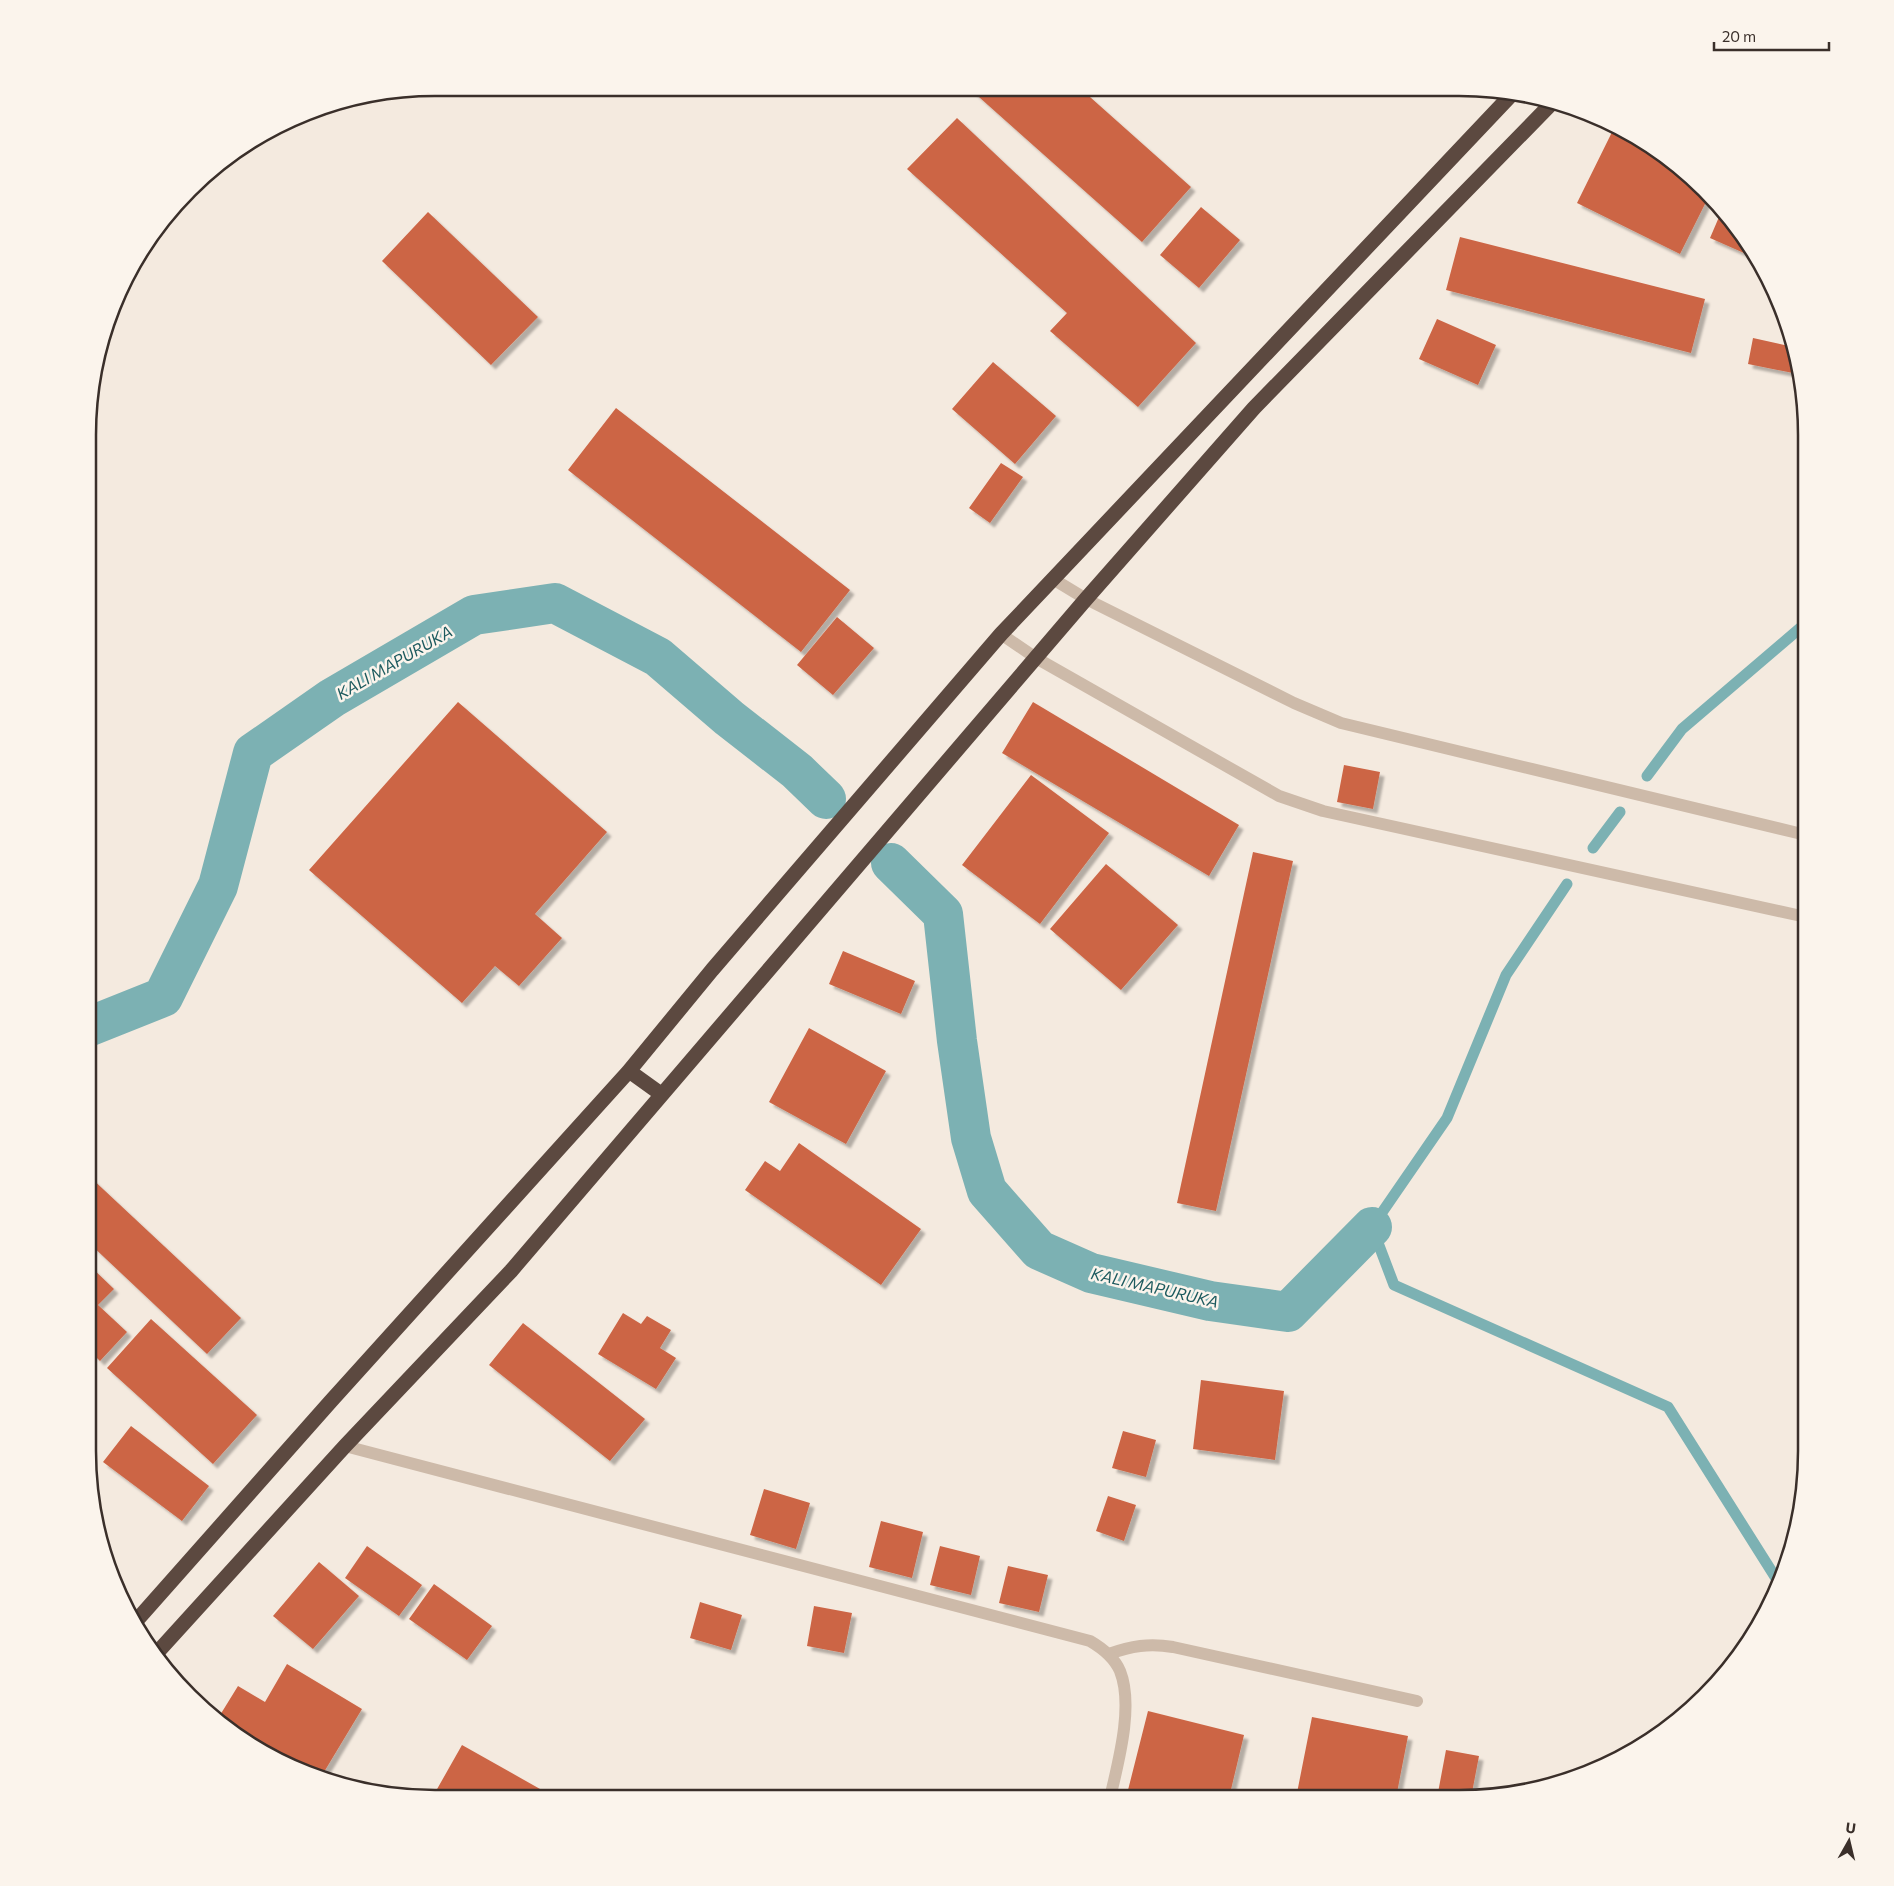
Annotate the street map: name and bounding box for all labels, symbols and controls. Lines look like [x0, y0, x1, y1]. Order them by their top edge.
scale bar [1714, 20, 1829, 52]
text: 20 m [1722, 27, 1756, 45]
water label: KALI MAPURUKA [333, 621, 455, 703]
water label: KALI MAPURUKA [1089, 1263, 1221, 1311]
north arrow [1824, 1816, 1874, 1866]
text: U [1845, 1819, 1857, 1837]

